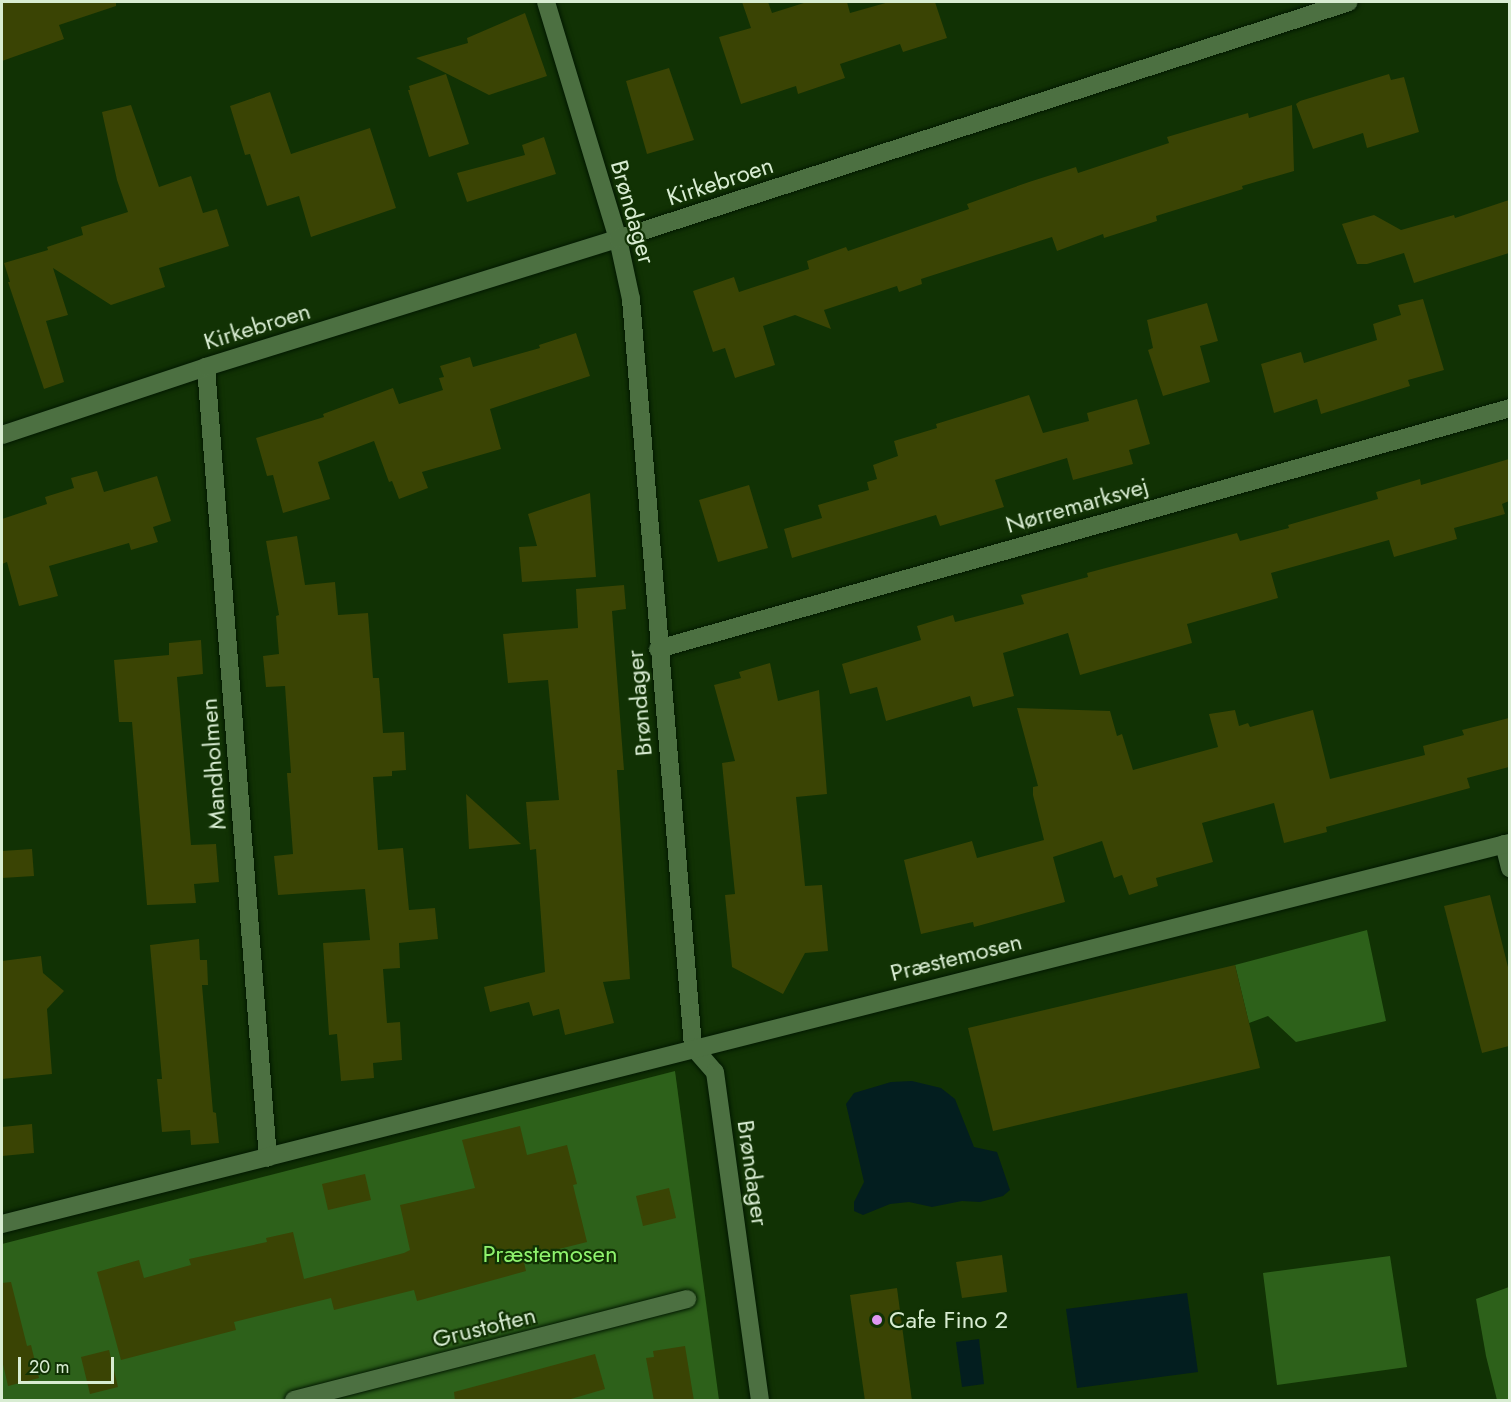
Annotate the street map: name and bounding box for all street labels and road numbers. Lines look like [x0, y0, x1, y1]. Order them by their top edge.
street label: Kirkebroen [663, 150, 777, 212]
street label: Brøndager [604, 157, 662, 267]
street label: Kirkebroen [200, 296, 314, 356]
street label: Nørremarksvej [1002, 471, 1152, 539]
street label: Brøndager [620, 649, 658, 757]
street label: Mandholmen [194, 697, 232, 831]
street label: Præstemosen [887, 927, 1025, 987]
street label: Brøndager [731, 1118, 775, 1228]
street label: Grustoften [429, 1300, 539, 1354]

